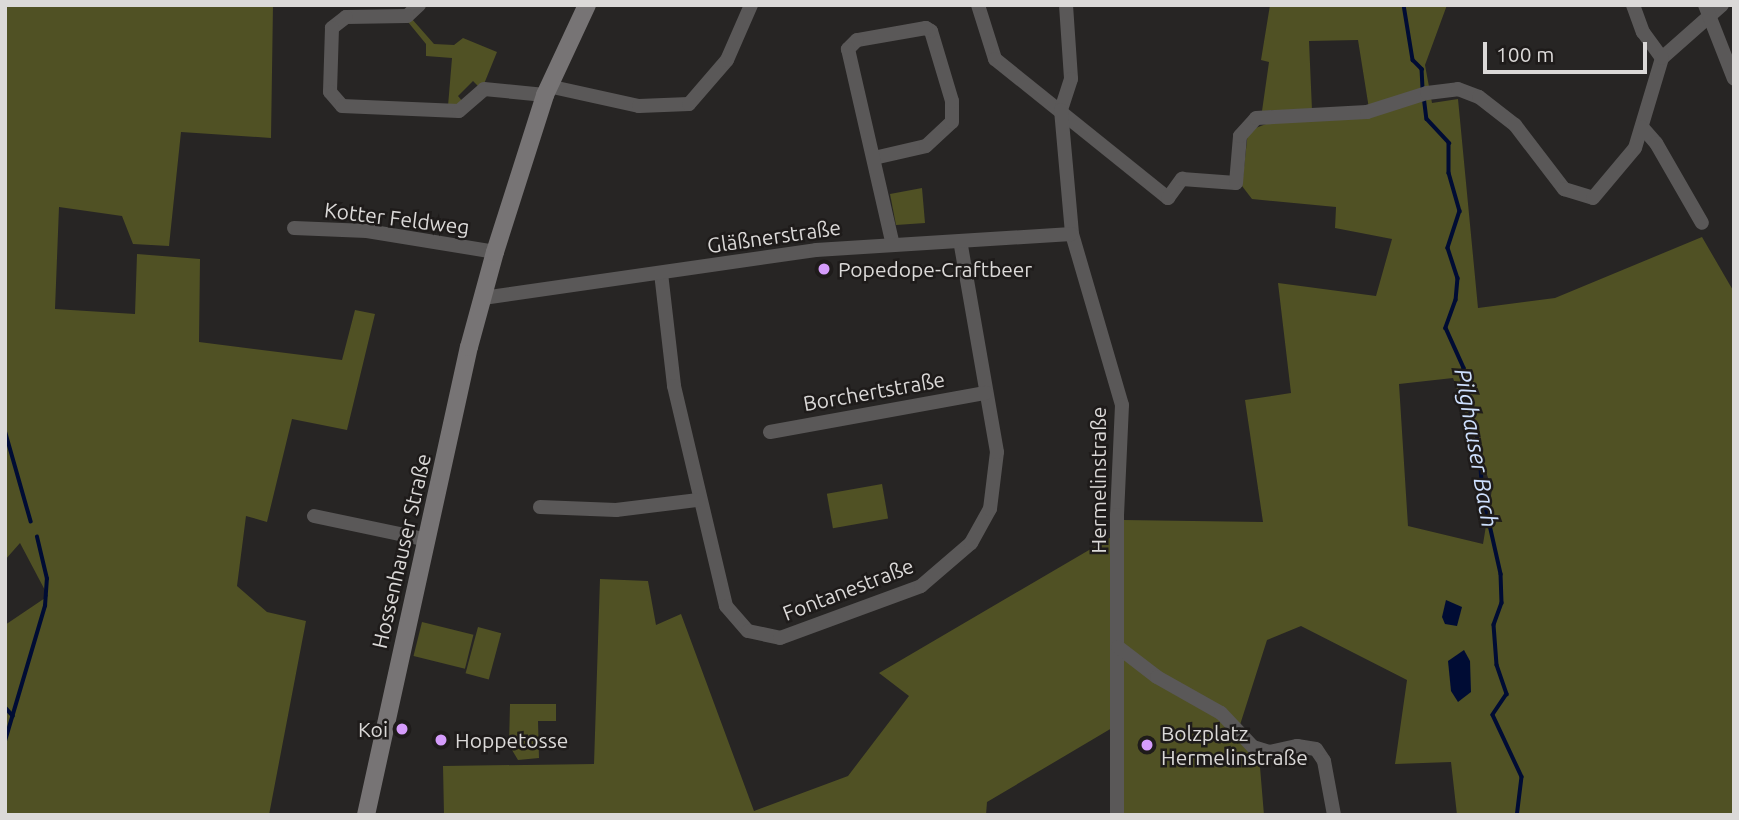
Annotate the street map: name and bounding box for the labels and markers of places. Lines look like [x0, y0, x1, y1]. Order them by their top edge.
place label: Popedope-Craftbeer [838, 256, 1032, 282]
marker: Popedope-Craftbeer [816, 261, 832, 277]
place label: Koi [358, 716, 388, 742]
place label: Bolzplatz Hermelinstraße [1161, 720, 1308, 770]
marker: Koi [394, 721, 410, 737]
place label: Hoppetosse [455, 727, 568, 753]
marker: Hoppetosse [433, 732, 449, 748]
marker: Bolzplatz Hermelinstraße [1139, 737, 1155, 753]

